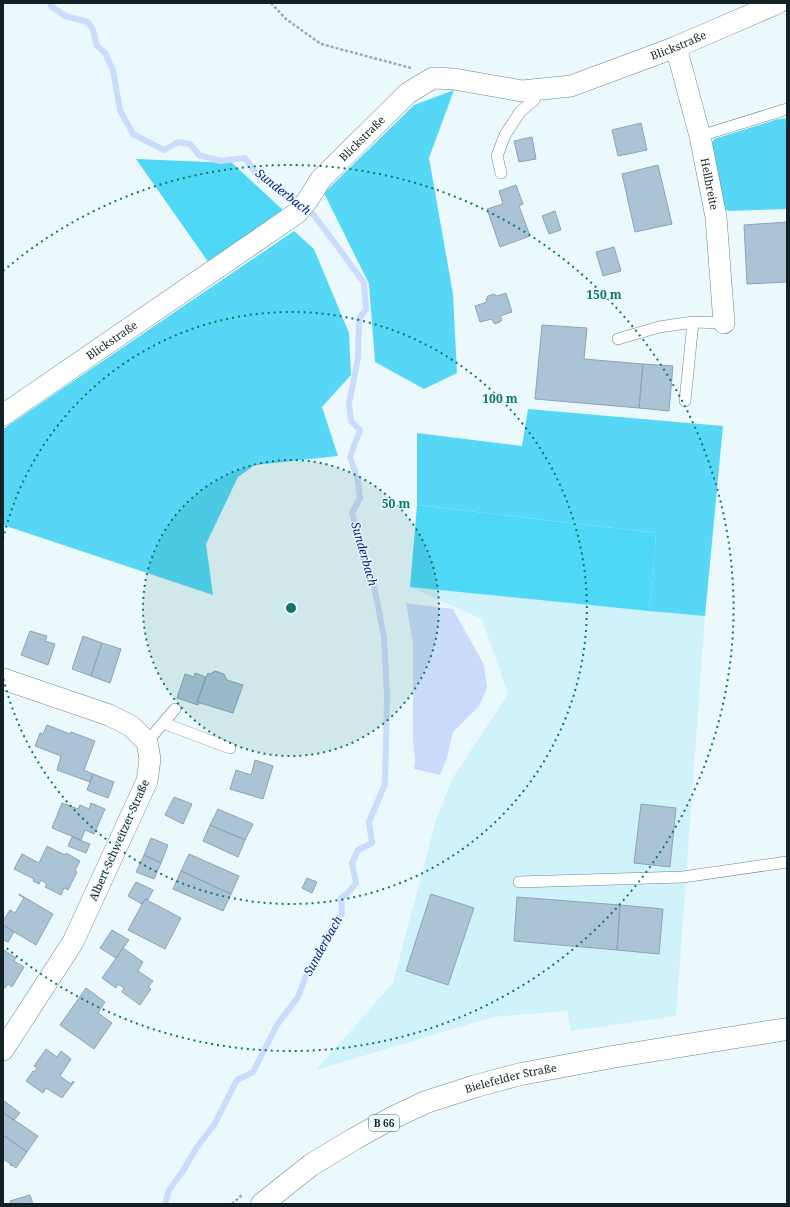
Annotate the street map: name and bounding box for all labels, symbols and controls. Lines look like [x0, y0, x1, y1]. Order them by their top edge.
street label: Blickstraße [648, 27, 709, 63]
street label: Blickstraße [335, 112, 388, 164]
street label: Hellbreite [697, 157, 722, 211]
water label: Sunderbach [252, 165, 315, 219]
text: 150 m [586, 286, 622, 303]
street label: Blickstraße [83, 317, 140, 363]
text: 100 m [482, 390, 518, 407]
text: 50 m [382, 495, 410, 512]
water label: Sunderbach [347, 520, 382, 588]
centre of rings [284, 601, 298, 615]
street label: Albert-Schweitzer-Straße [85, 777, 152, 903]
water label: Sunderbach [299, 913, 346, 979]
street label: Bielefelder Straße [463, 1059, 558, 1096]
road number: B 66 [369, 1115, 399, 1131]

